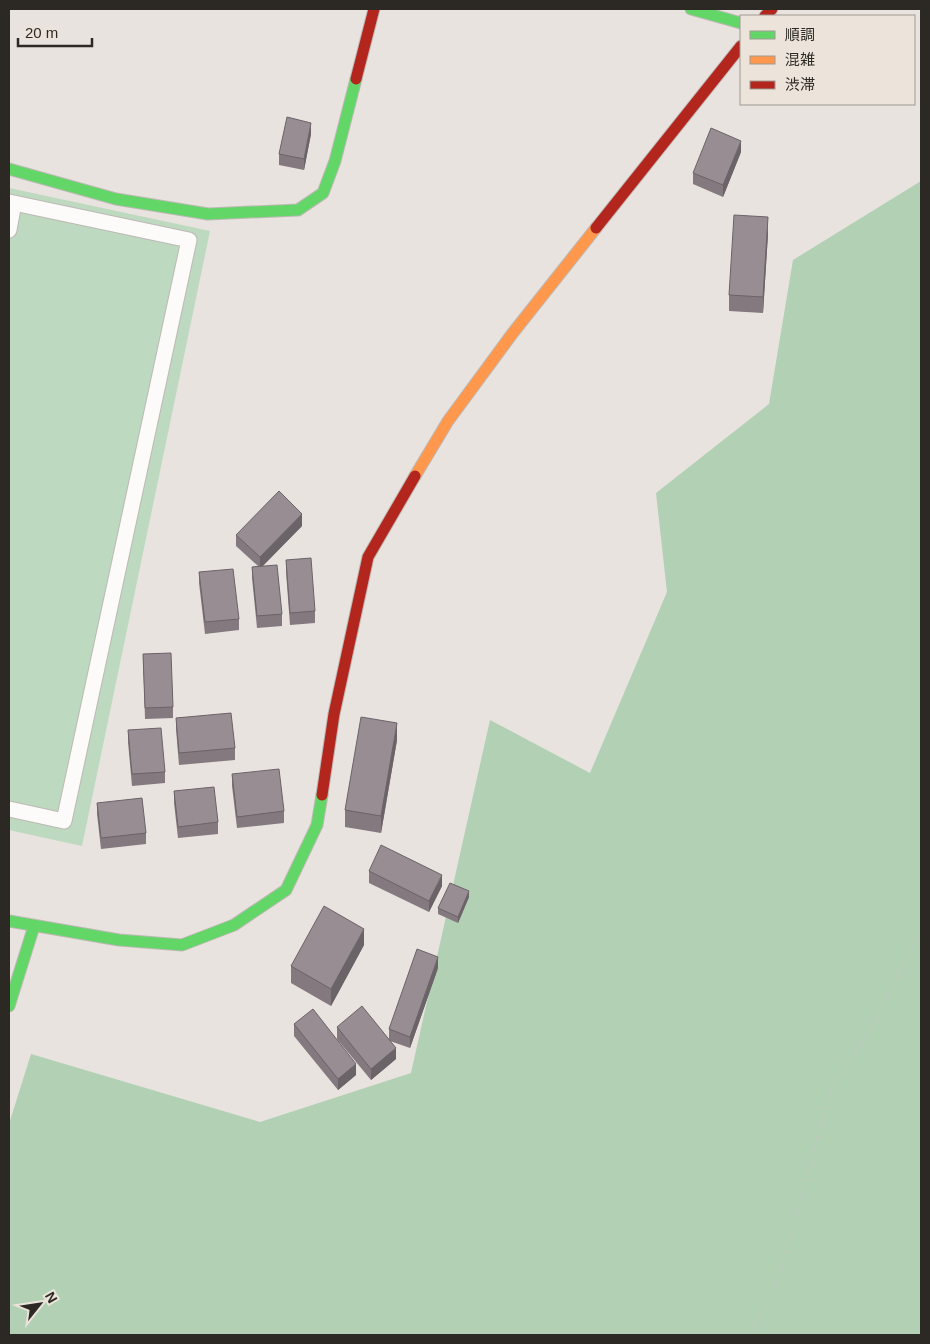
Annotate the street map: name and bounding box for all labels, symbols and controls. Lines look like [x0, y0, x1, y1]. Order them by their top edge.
scale bar [18, 15, 91, 47]
legend [740, 15, 915, 105]
text: 20 m [25, 24, 58, 41]
text: 順調 [785, 26, 815, 43]
text: 混雑 [785, 51, 815, 68]
text: 渋滞 [785, 76, 815, 93]
north arrow [15, 1279, 65, 1329]
text: N [42, 1289, 61, 1306]

